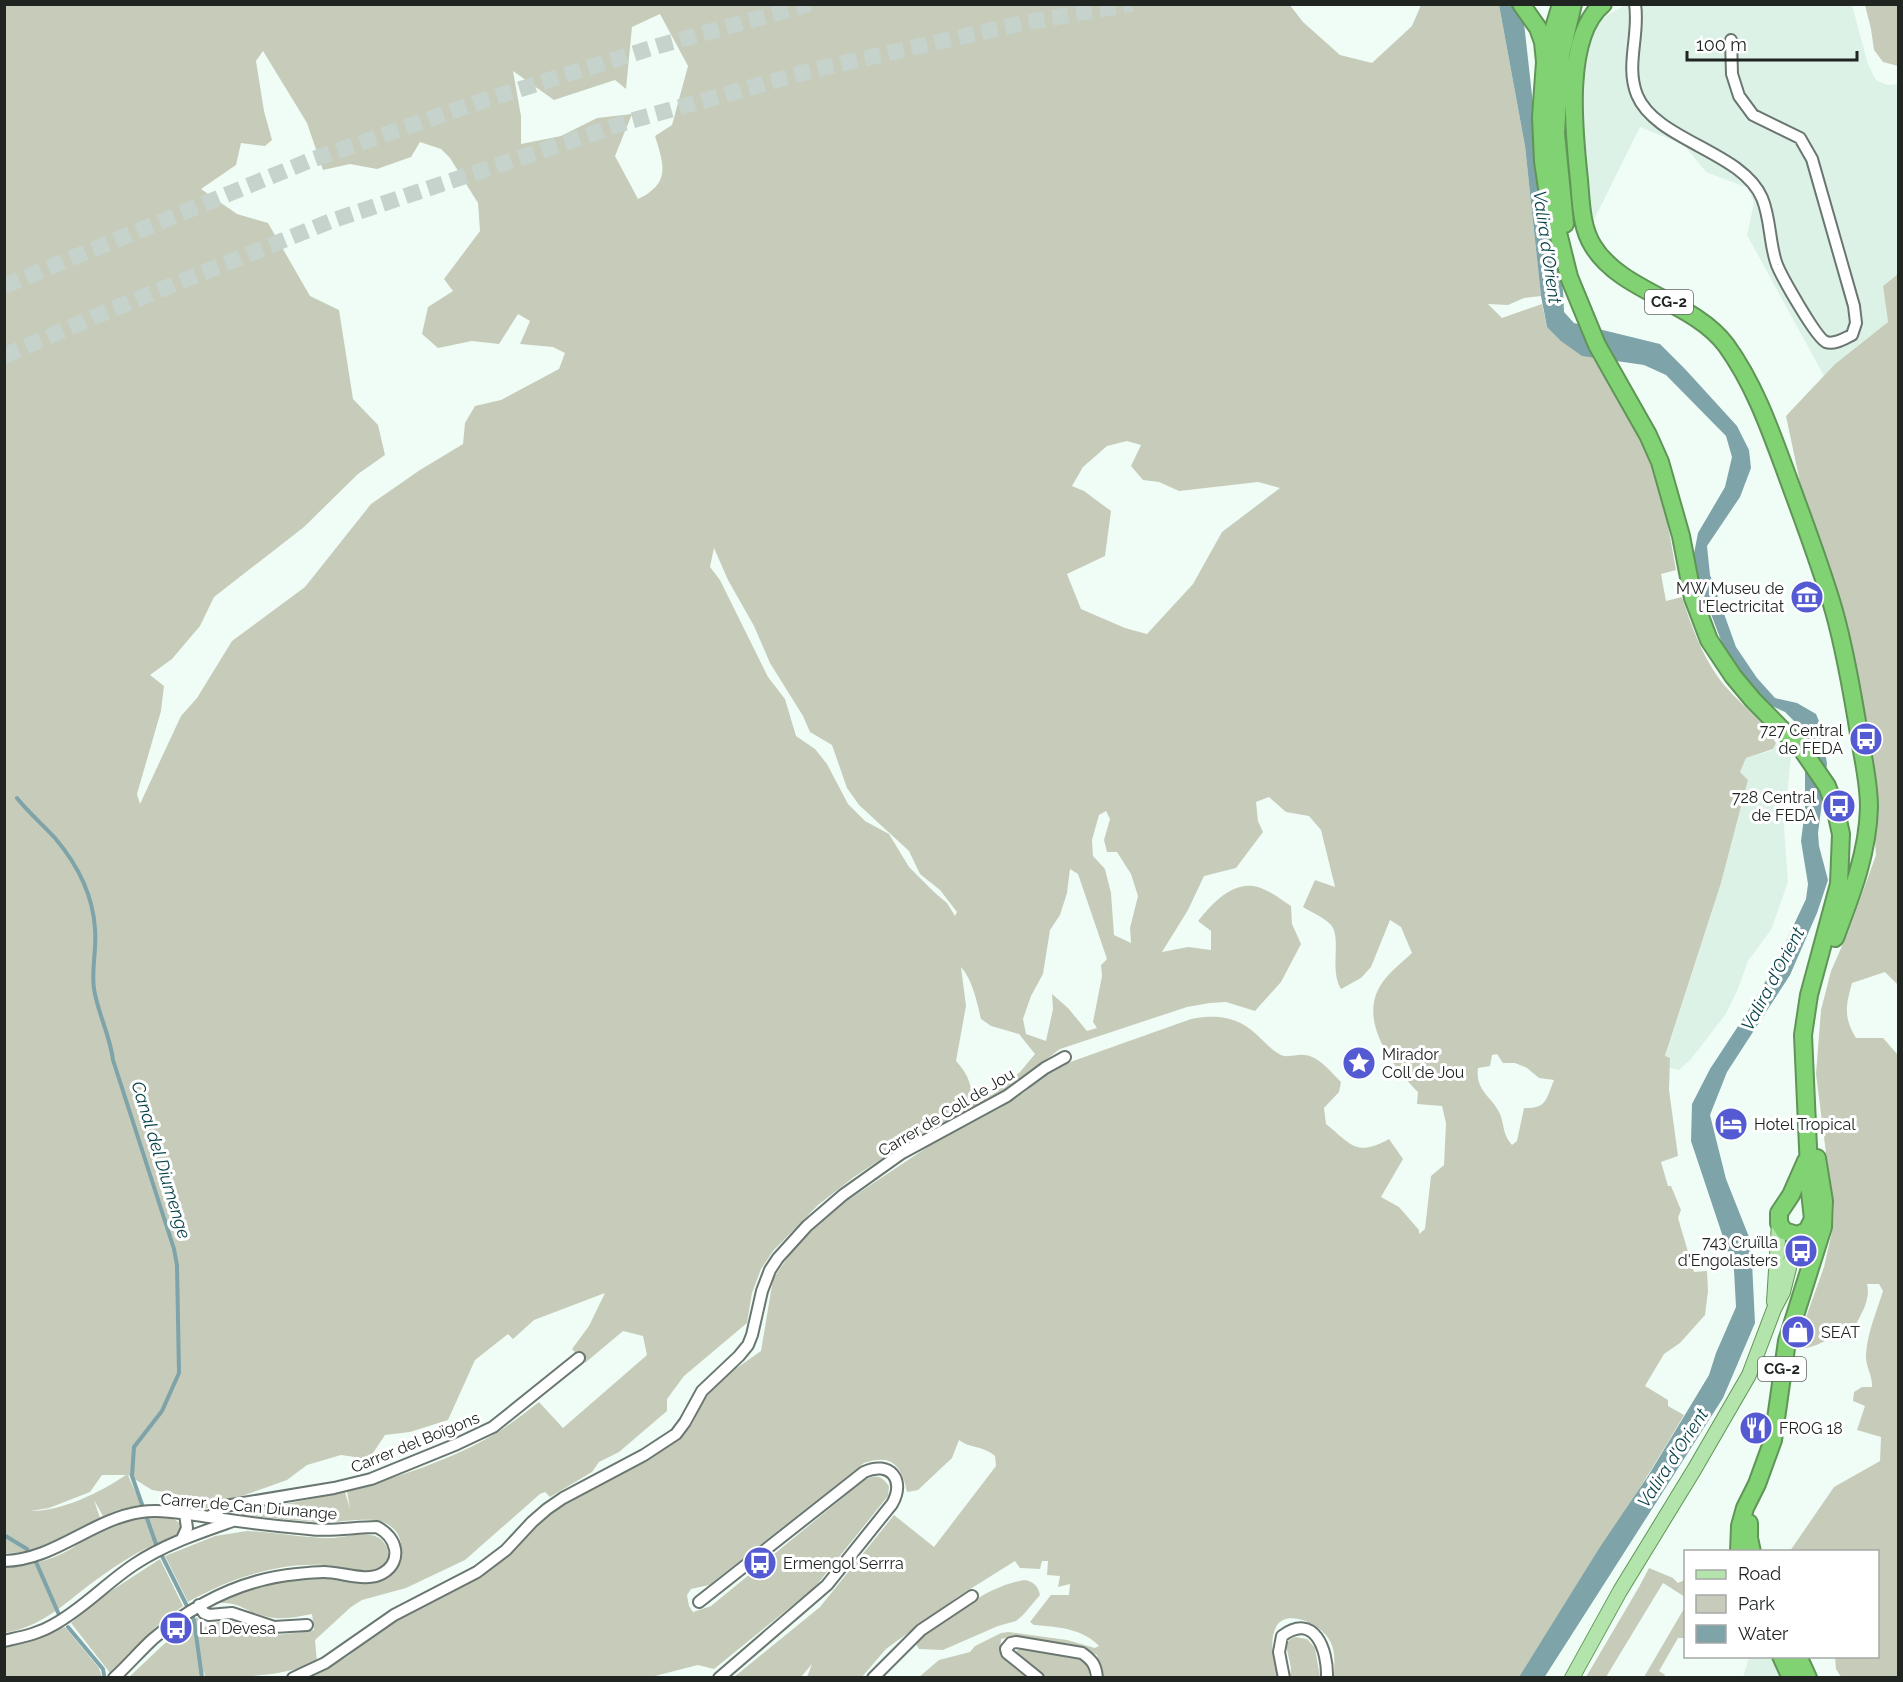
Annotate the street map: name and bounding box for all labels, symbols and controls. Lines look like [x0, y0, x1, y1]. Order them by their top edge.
scale bar [1687, 24, 1856, 62]
text: 100 m [1696, 34, 1747, 55]
water label: Valira d'Orient [1529, 189, 1566, 305]
road number: CG-2 [1645, 290, 1693, 314]
place label: MW Museu de l'Electricitat [1676, 579, 1785, 616]
museum icon: MW Museu de l'Electricitat [1789, 579, 1825, 615]
place label: 727 Central de FEDA [1760, 721, 1844, 758]
bus stop icon: 727 Central de FEDA [1848, 721, 1884, 757]
place label: 728 Central de FEDA [1732, 788, 1817, 825]
bus stop icon: 728 Central de FEDA [1821, 788, 1857, 824]
water label: Valira d'Orient [1737, 923, 1809, 1034]
place icon: Mirador Coll de Jou [1341, 1045, 1377, 1081]
place label: Mirador Coll de Jou [1382, 1045, 1464, 1082]
street label: Carrer de Coll de Jou [875, 1064, 1018, 1161]
water label: Canal del Diumenge [128, 1079, 196, 1241]
hotel icon: Hotel Tropical [1713, 1106, 1749, 1142]
place label: Hotel Tropical [1754, 1115, 1856, 1134]
place label: 743 Cruïlla d'Engolasters [1678, 1233, 1778, 1270]
bus stop icon: 743 Cruïlla d'Engolasters [1783, 1233, 1819, 1269]
shop icon: SEAT [1780, 1314, 1816, 1350]
place label: SEAT [1821, 1323, 1860, 1342]
road number: CG-2 [1758, 1357, 1806, 1381]
water label: Valira d'Orient [1633, 1404, 1712, 1511]
street label: Carrer del Boïgons [348, 1408, 482, 1477]
restaurant icon: FROG 18 [1738, 1410, 1774, 1446]
place label: FROG 18 [1779, 1419, 1843, 1438]
street label: Carrer de Can Diunange [160, 1489, 338, 1524]
bus stop icon: Ermengol Serrra [742, 1545, 778, 1581]
legend [1684, 1550, 1879, 1658]
place label: Ermengol Serrra [783, 1554, 904, 1573]
text: Road [1738, 1563, 1781, 1584]
text: Park [1738, 1593, 1775, 1614]
bus stop icon: La Devesa [158, 1610, 194, 1646]
place label: La Devesa [199, 1619, 276, 1638]
text: Water [1738, 1623, 1789, 1644]

